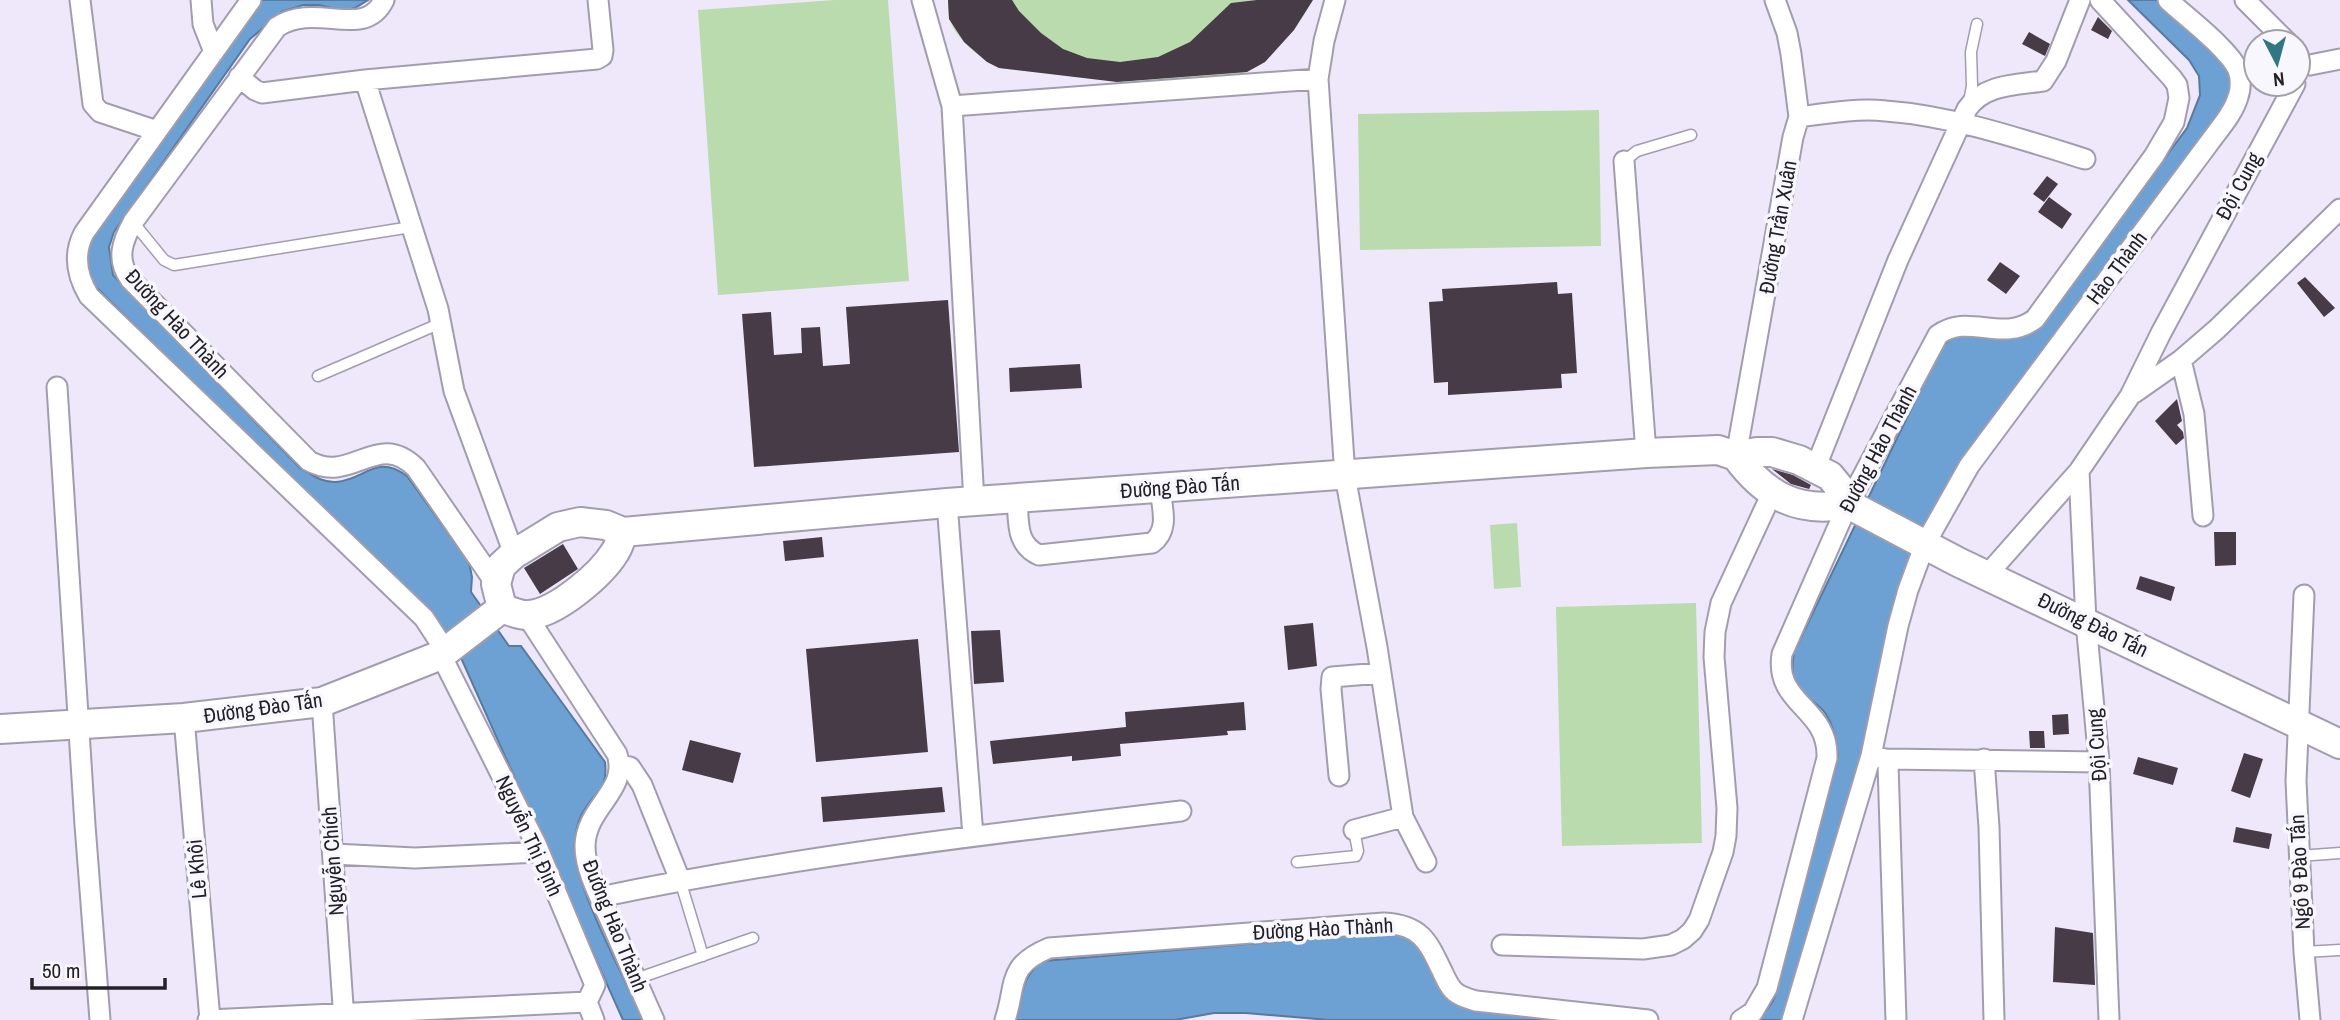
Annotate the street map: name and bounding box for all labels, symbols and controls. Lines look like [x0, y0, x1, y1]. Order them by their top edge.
north arrow [2242, 28, 2312, 98]
text: N [2272, 66, 2286, 93]
street label: Đội Cung [2209, 146, 2269, 225]
street label: Đường Trần Xuân [1752, 158, 1804, 296]
street label: Hào Thành [2079, 225, 2154, 310]
street label: Đường Hào Thành [119, 262, 236, 385]
street label: Đường Hào Thành [1832, 380, 1923, 518]
street label: Đường Đào Tấn [1119, 468, 1241, 505]
street label: Đường Đào Tấn [2033, 585, 2153, 664]
street label: Đường Đào Tấn [202, 685, 324, 730]
street label: Đội Cung [2079, 707, 2114, 782]
street label: Nguyễn Thị Định [489, 771, 570, 901]
street label: Nguyễn Chích [314, 806, 351, 916]
street label: Ngõ 9 Đào Tấn [2282, 814, 2317, 930]
street label: Lê Khôi [179, 838, 214, 900]
street label: Đường Hào Thành [576, 855, 655, 996]
street label: Đường Hào Thành [1252, 910, 1394, 947]
scale bar [32, 946, 164, 990]
text: 50 m [42, 956, 80, 985]

